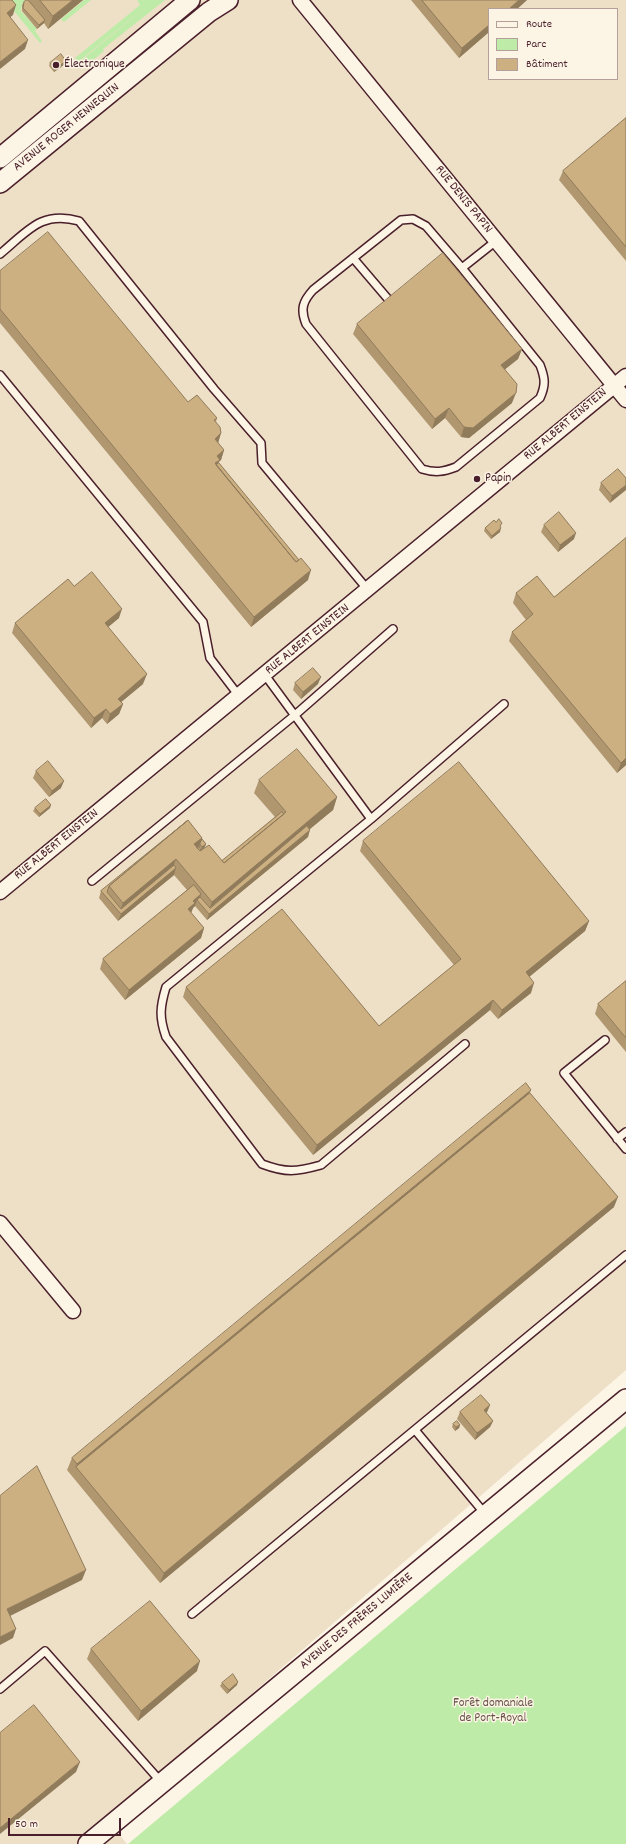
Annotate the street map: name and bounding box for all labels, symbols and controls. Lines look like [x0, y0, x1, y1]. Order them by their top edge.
legend [488, 8, 618, 80]
text: Route [526, 16, 552, 33]
text: Parc [526, 36, 546, 53]
text: Bâtiment [526, 56, 568, 73]
place label: Électronique [64, 57, 125, 73]
marker: Électronique [51, 60, 61, 70]
street label: AVENUE ROGER HENNEQUIN [11, 80, 123, 176]
street label: RUE DENIS PAPIN [431, 163, 495, 237]
street label: RUE ALBERT EINSTEIN [521, 386, 611, 464]
place label: Papin [485, 471, 511, 487]
marker: Papin [472, 474, 482, 484]
street label: RUE ALBERT EINSTEIN [263, 601, 353, 679]
street label: RUE ALBERT EINSTEIN [12, 806, 102, 884]
street label: AVENUE DES FRÈRES LUMIÈRE [297, 1570, 417, 1674]
park label: Forêt domaniale de Port-Royal [453, 1696, 533, 1727]
scale bar [10, 1810, 123, 1836]
text: 50 m [15, 1816, 38, 1833]

